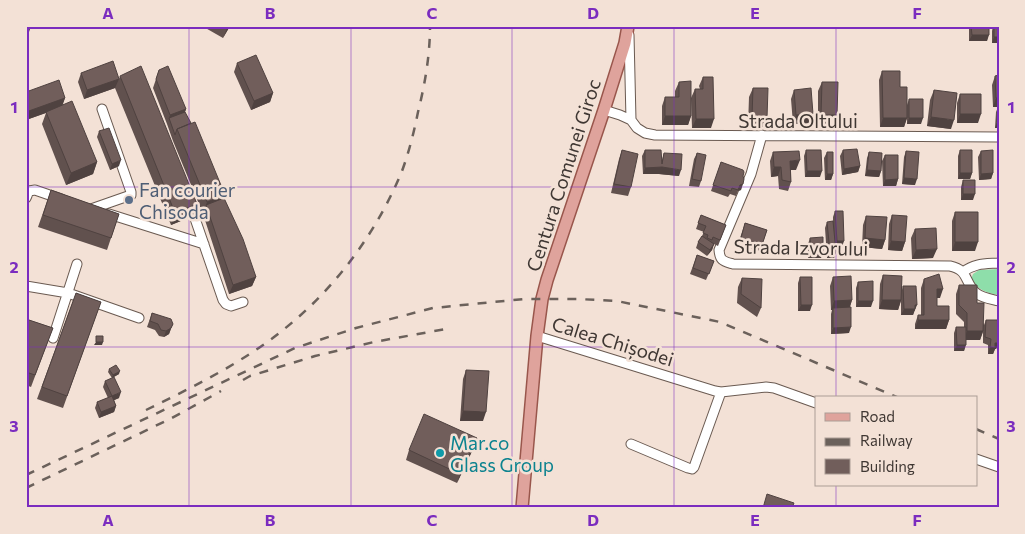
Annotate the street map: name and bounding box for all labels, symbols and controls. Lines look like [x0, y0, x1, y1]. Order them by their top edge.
text: A [102, 3, 114, 22]
text: B [265, 3, 276, 22]
text: C [427, 3, 438, 22]
text: D [587, 3, 599, 22]
text: E [750, 3, 760, 22]
text: F [912, 3, 922, 22]
street label: Centura Comunei Giroc [521, 76, 605, 274]
text: 1 [10, 97, 18, 116]
text: 1 [1007, 97, 1015, 116]
street label: Strada Oltului [738, 109, 858, 132]
place label: Fan courier Chisoda [139, 178, 236, 223]
marker: Fan courier Chisoda [123, 194, 135, 206]
street label: Strada Izvorului [733, 234, 869, 260]
text: 2 [9, 257, 19, 276]
text: 2 [1006, 257, 1016, 276]
street label: Calea Chișodei [549, 312, 677, 372]
legend [815, 396, 978, 486]
text: Road [860, 407, 895, 425]
text: 3 [9, 416, 19, 435]
text: 3 [1006, 416, 1016, 435]
place label: Mar.co Glass Group [450, 431, 554, 476]
text: Railway [860, 431, 913, 449]
marker: Mar.co Glass Group [434, 447, 446, 459]
text: Building [860, 457, 915, 475]
text: A [102, 510, 114, 529]
text: B [265, 510, 276, 529]
text: C [427, 510, 438, 529]
text: D [587, 510, 599, 529]
text: E [750, 510, 760, 529]
text: F [912, 510, 922, 529]

